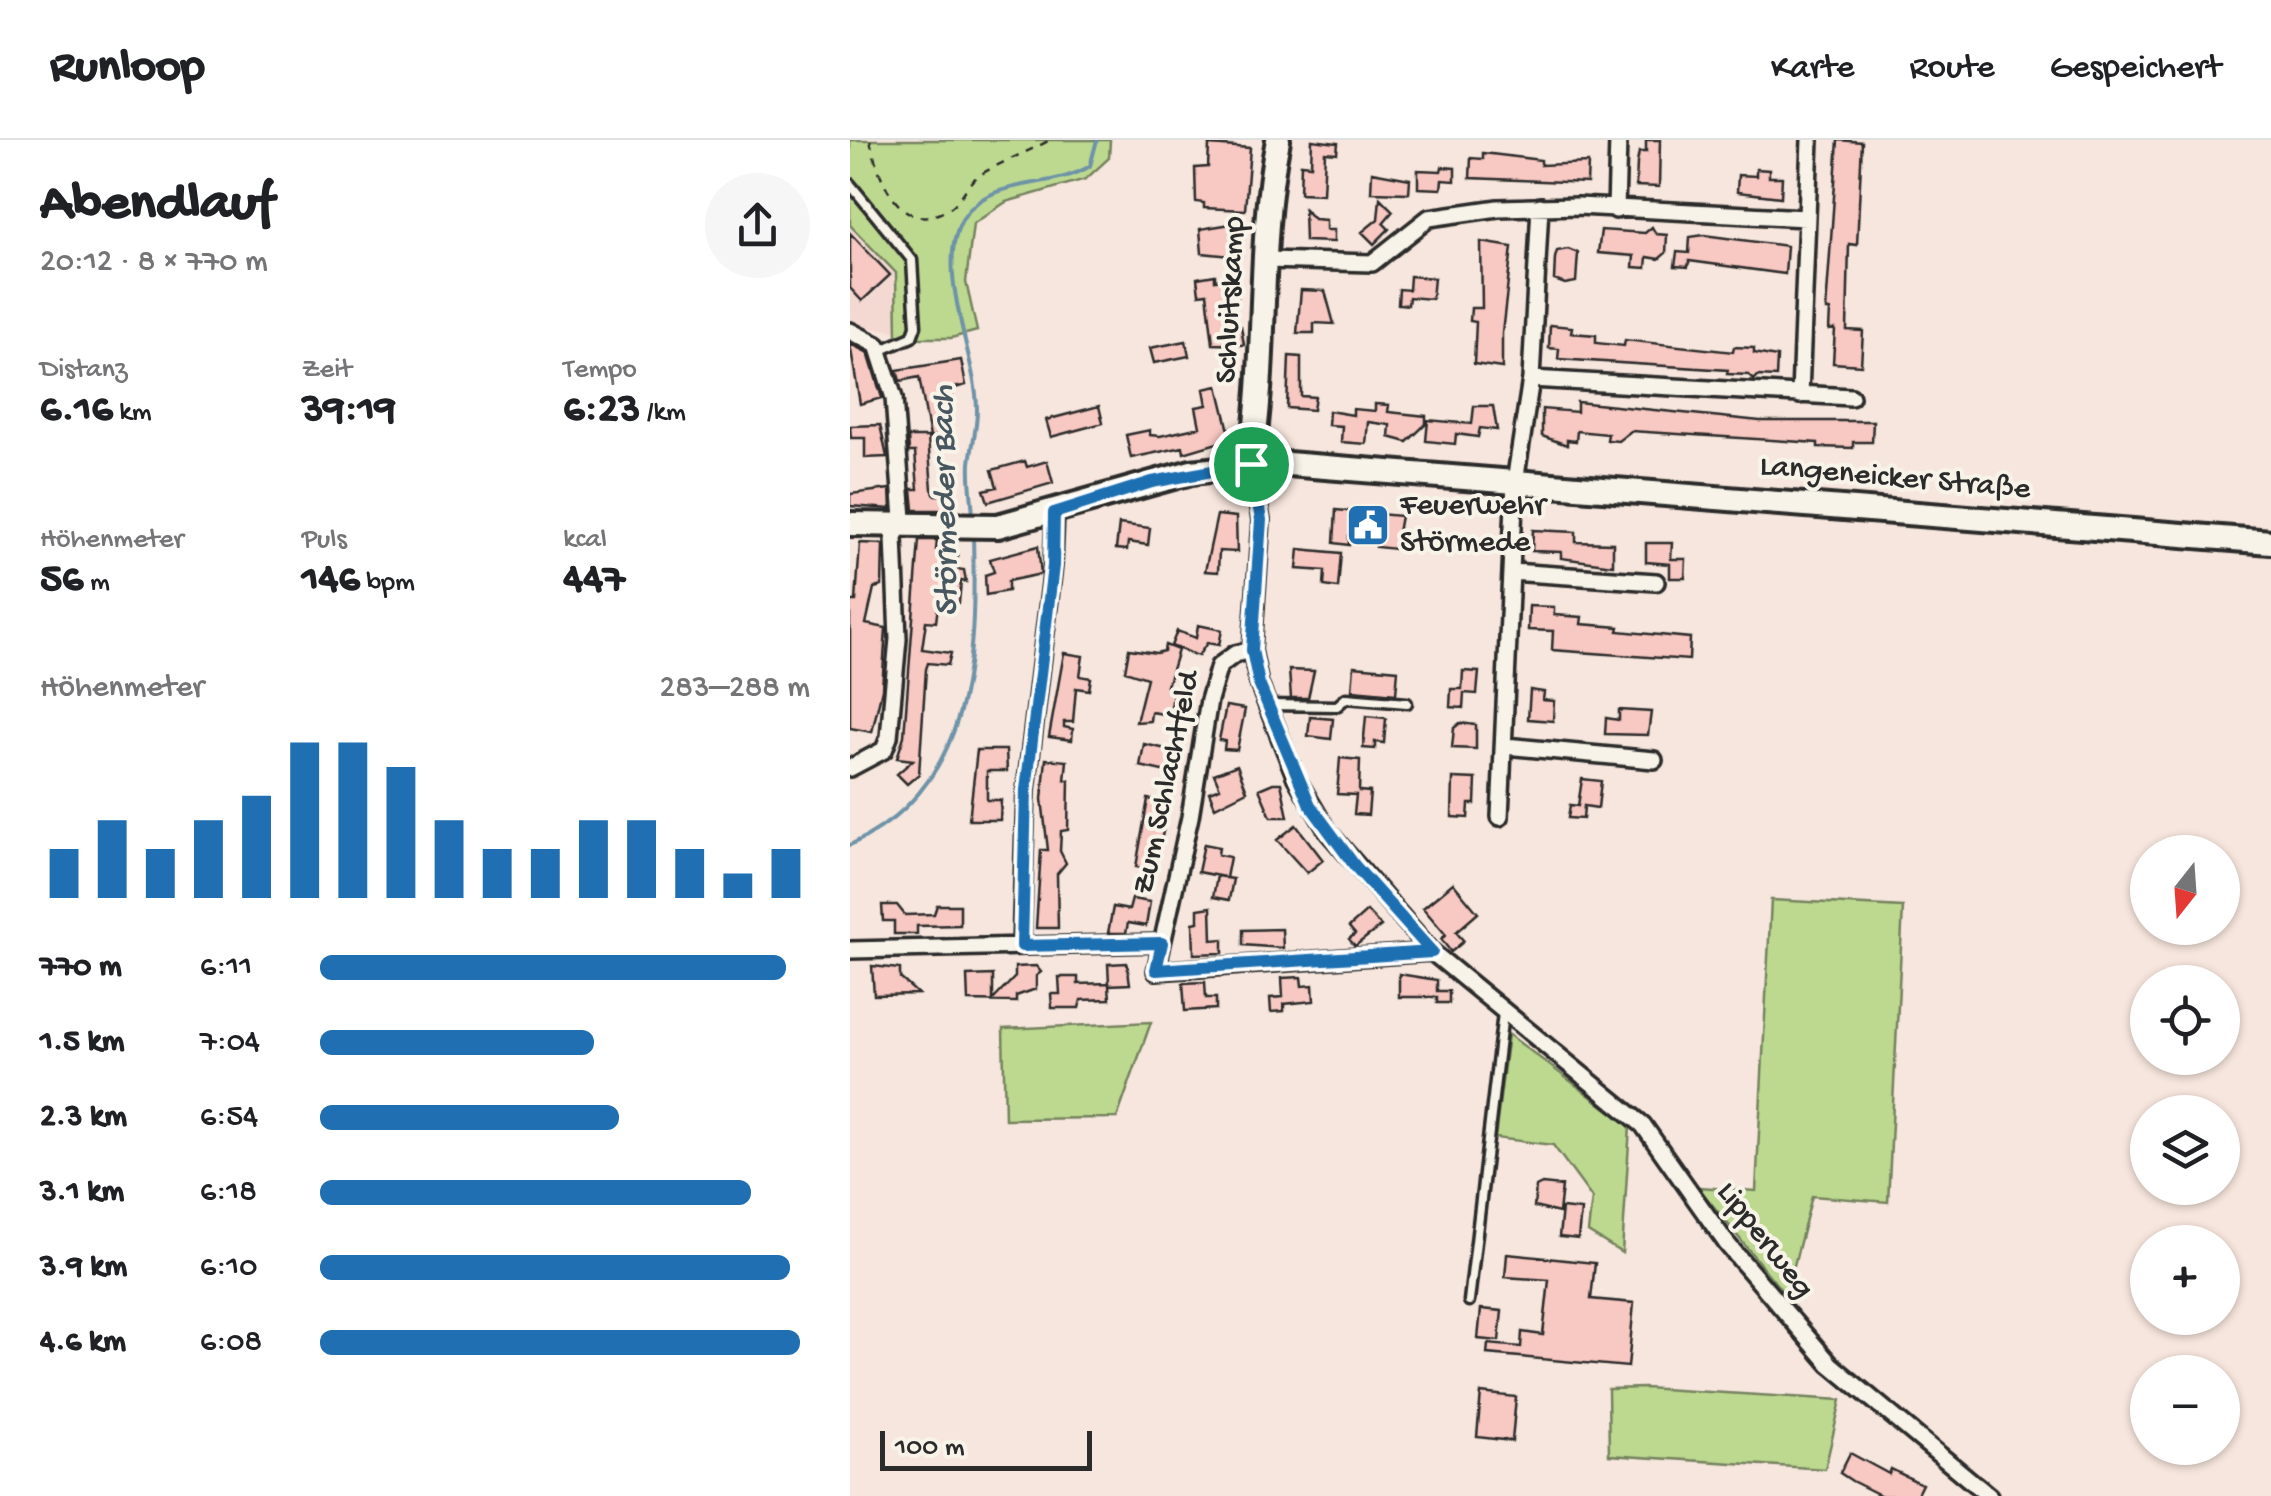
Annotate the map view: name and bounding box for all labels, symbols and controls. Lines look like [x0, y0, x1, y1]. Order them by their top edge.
text: Runloop [50, 41, 205, 98]
text: Karte [1771, 49, 1854, 90]
text: Route [1909, 49, 1995, 90]
text: Gespeichert [2050, 49, 2221, 90]
button: share [705, 173, 810, 278]
text: Abendlauf [40, 174, 274, 238]
street label: Schluitskamp [1209, 215, 1255, 385]
text: 20:12 · 8 × 770 m [40, 244, 268, 282]
text: Distanz [40, 354, 127, 387]
text: Zeit [302, 354, 352, 387]
text: Tempo [563, 354, 637, 387]
water label: Störmeder Bach [924, 384, 970, 617]
text: 6.16 [40, 387, 113, 436]
text: 39:19 [302, 387, 396, 436]
text: 6:23 [563, 387, 640, 436]
text: km [113, 397, 152, 430]
text: /km [640, 397, 686, 430]
pin [1209, 422, 1294, 507]
icon: arrive [1224, 437, 1279, 492]
street label: Langeneicker Straße [1758, 448, 2032, 510]
place label: Feuerwehr Störmede [1399, 488, 1548, 563]
public building icon: Feuerwehr Störmede [1345, 502, 1391, 548]
text: Höhenmeter [40, 524, 183, 557]
text: Puls [302, 524, 347, 557]
text: kcal [563, 524, 607, 557]
text: 56 [40, 557, 83, 606]
text: 146 [302, 557, 360, 606]
text: 447 [563, 557, 625, 606]
text: m [83, 567, 110, 600]
text: bpm [360, 567, 415, 600]
street label: Zum Schlachtfeld [1126, 666, 1211, 898]
text: Höhenmeter [40, 670, 204, 708]
text: 283–288 m [660, 670, 810, 708]
north arrow [2130, 835, 2240, 945]
map controls [2130, 835, 2240, 1465]
text: 770 m [40, 949, 122, 987]
text: 6:11 [200, 949, 252, 987]
button: locate [2130, 965, 2240, 1075]
text: 1.5 km [40, 1024, 124, 1062]
text: 7:04 [200, 1024, 260, 1062]
button: layers [2130, 1095, 2240, 1205]
text: 2.3 km [40, 1099, 127, 1137]
text: 6:54 [200, 1099, 258, 1137]
text: 3.1 km [40, 1174, 124, 1212]
text: 6:18 [200, 1174, 257, 1212]
street label: Lipperweg [1707, 1175, 1821, 1307]
button: + [2130, 1225, 2240, 1335]
text: 3.9 km [40, 1249, 127, 1287]
text: 6:10 [200, 1249, 257, 1287]
text: 4.6 km [40, 1324, 126, 1362]
text: 6:08 [200, 1324, 262, 1362]
button: − [2130, 1355, 2240, 1465]
scale bar [880, 1426, 1092, 1470]
text: 100 m [895, 1432, 965, 1465]

